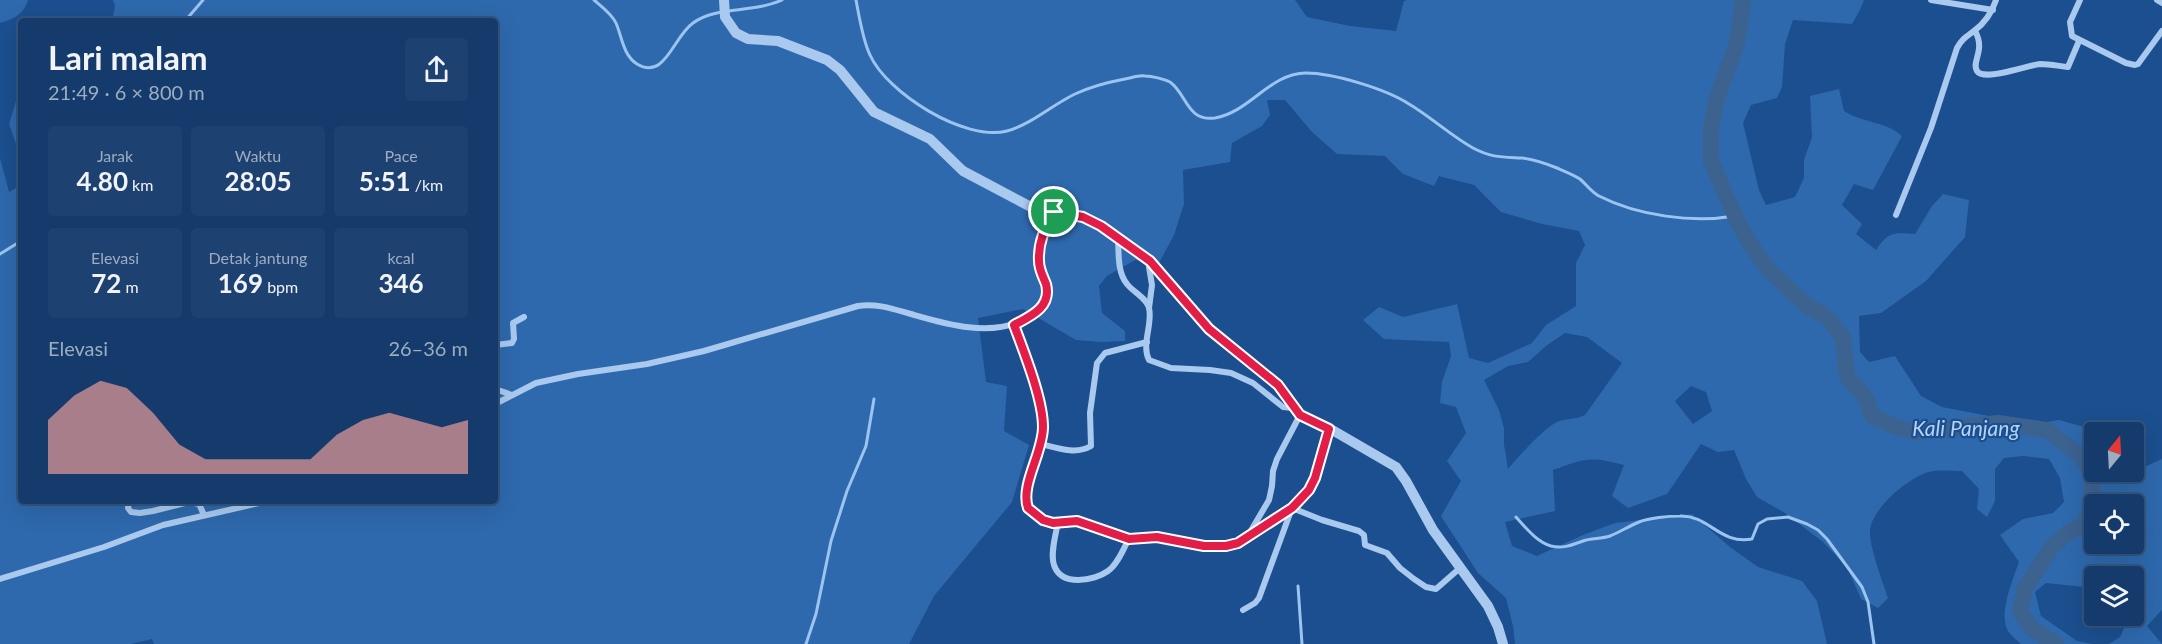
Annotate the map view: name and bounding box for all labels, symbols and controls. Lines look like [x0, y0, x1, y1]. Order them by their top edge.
text: Lari malam [48, 37, 208, 77]
button: share [405, 38, 468, 101]
text: 21:49 · 6 × 800 m [48, 80, 205, 104]
text: Jarak [97, 146, 133, 165]
text: Waktu [235, 146, 281, 165]
text: Pace [384, 146, 418, 165]
text: 4.80 [77, 165, 128, 197]
text: 28:05 [224, 165, 292, 197]
text: 5:51 [359, 165, 411, 197]
text: km [128, 175, 153, 194]
text: /km [411, 175, 443, 194]
pin [1028, 186, 1079, 237]
icon: arrive [1037, 195, 1070, 228]
text: Elevasi [91, 248, 139, 267]
text: Detak jantung [209, 248, 307, 267]
text: kcal [387, 248, 415, 267]
text: 72 [91, 267, 121, 299]
text: 169 [218, 267, 263, 299]
text: 346 [378, 267, 424, 299]
text: m [121, 277, 139, 296]
text: bpm [263, 277, 298, 296]
text: Elevasi [48, 336, 108, 360]
text: 26–36 m [388, 336, 468, 360]
water label: Kali Panjang [1912, 415, 2020, 440]
north arrow [2084, 422, 2144, 482]
map controls [2084, 422, 2144, 626]
button: locate [2084, 494, 2144, 554]
button: layers [2084, 566, 2144, 626]

